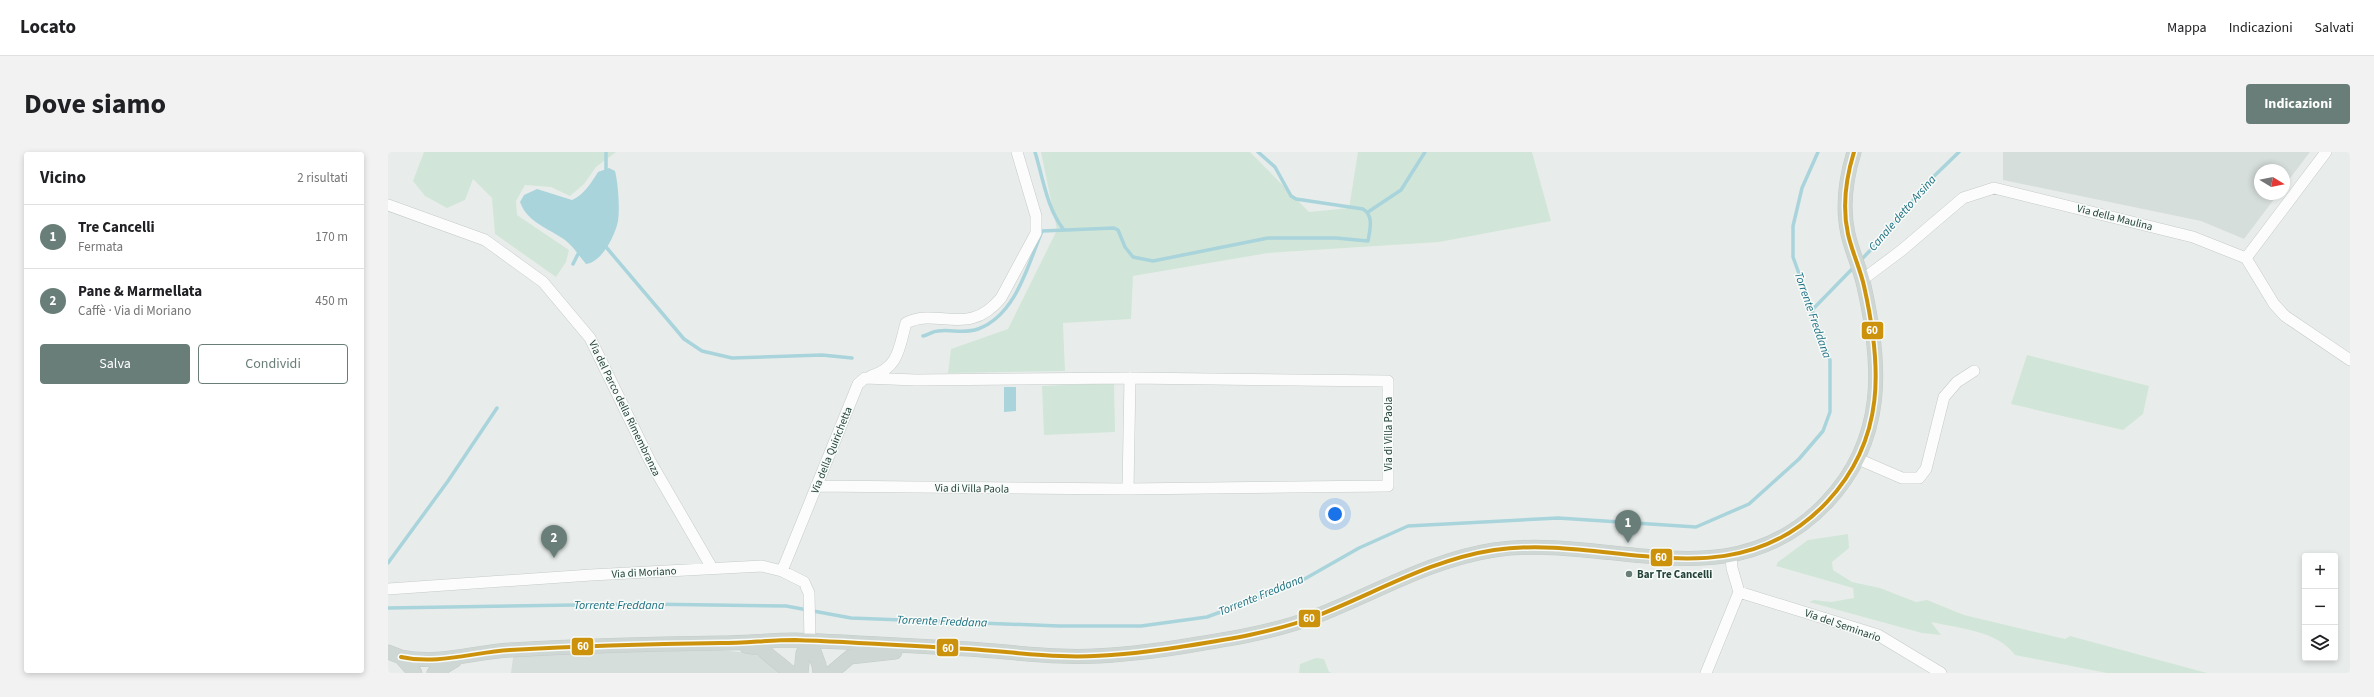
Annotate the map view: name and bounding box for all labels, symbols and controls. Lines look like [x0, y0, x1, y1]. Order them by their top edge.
text: Locato [20, 14, 76, 41]
text: Mappa [2167, 18, 2207, 38]
text: Indicazioni [2229, 18, 2293, 38]
text: Salvati [2315, 18, 2354, 38]
text: Dove siamo [24, 84, 166, 124]
button: Indicazioni [2246, 84, 2350, 124]
north arrow [2254, 164, 2290, 200]
text: Vicino [40, 166, 86, 190]
text: 2 risultati [297, 169, 348, 187]
water label: Canale detto Arsina [1865, 171, 1941, 255]
street label: Via della Maulina [2075, 201, 2154, 234]
text: Tre Cancelli [78, 217, 155, 238]
text: 1 [50, 228, 56, 246]
text: 170 m [315, 228, 348, 246]
text: Fermata [78, 238, 123, 256]
water label: Torrente Freddana [1790, 270, 1836, 361]
text: Pane & Marmellata [78, 281, 202, 302]
text: 2 [50, 292, 56, 310]
text: 450 m [315, 292, 348, 310]
text: Caffè · Via di Moriano [78, 302, 191, 320]
line badge: 60 [1861, 321, 1884, 340]
text: 60 [1866, 323, 1878, 338]
street label: Via del Parco della Rimembranza [585, 338, 664, 479]
button: Salva [40, 344, 190, 384]
button: Condividi [198, 344, 348, 384]
street label: Via di Villa Paola [1381, 397, 1396, 471]
street label: Via della Quirichetta [807, 405, 856, 496]
street label: Via di Villa Paola [935, 480, 1009, 497]
your location [1325, 504, 1345, 524]
pin: 1 [1615, 510, 1641, 543]
pin: 2 [541, 525, 567, 558]
line badge: 60 [1650, 548, 1673, 567]
text: 60 [1655, 550, 1667, 565]
map controls [2302, 553, 2338, 661]
button: + [2302, 553, 2338, 589]
street label: Via di Moriano [611, 563, 677, 582]
place label: Bar Tre Cancelli [1637, 567, 1712, 582]
marker: Bar Tre Cancelli [1624, 569, 1634, 579]
water label: Torrente Freddana [1216, 570, 1307, 620]
button: − [2302, 589, 2338, 625]
water label: Torrente Freddana [574, 597, 665, 614]
street label: Via del Seminario [1803, 605, 1883, 646]
line badge: 60 [1298, 609, 1321, 628]
water label: Torrente Freddana [896, 611, 988, 632]
text: 60 [1303, 611, 1315, 626]
button: layers [2302, 625, 2338, 661]
line badge: 60 [571, 637, 594, 656]
line badge: 60 [936, 638, 959, 657]
text: 60 [577, 639, 589, 654]
text: 60 [942, 641, 954, 656]

